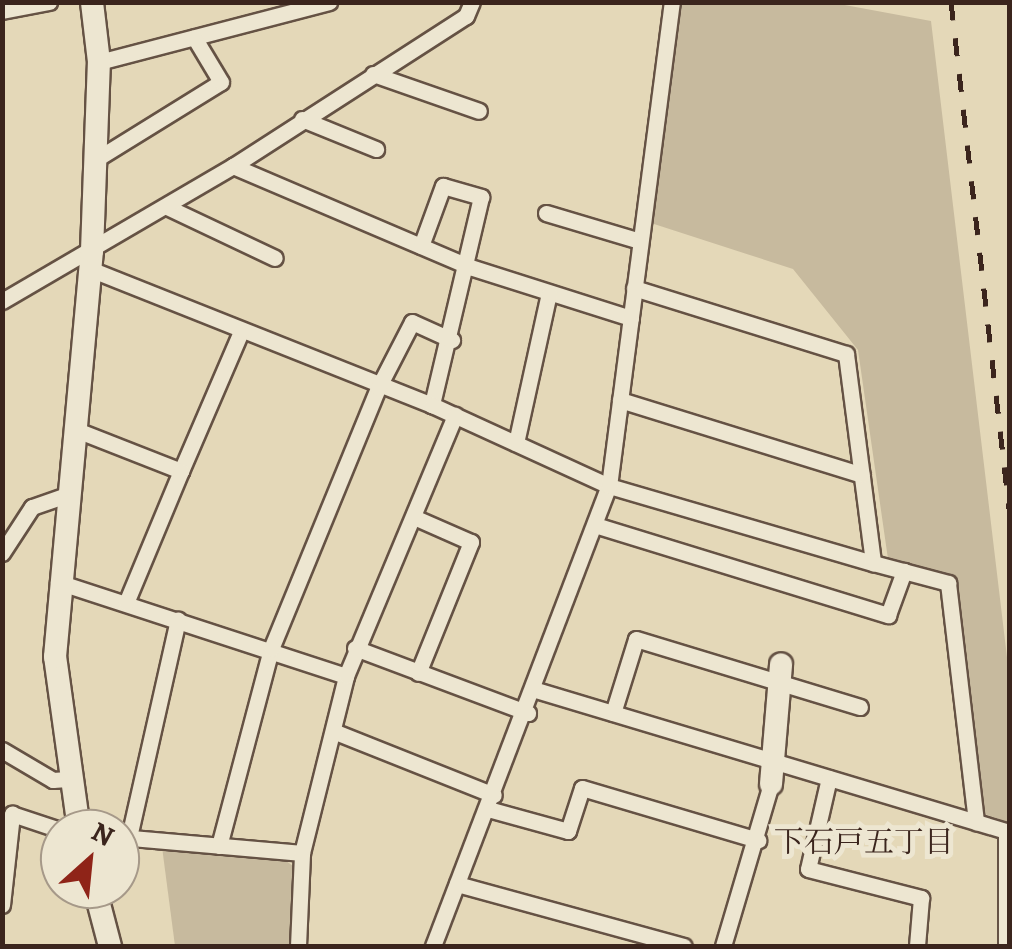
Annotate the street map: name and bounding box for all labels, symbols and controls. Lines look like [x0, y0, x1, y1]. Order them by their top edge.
north arrow [40, 809, 140, 909]
text: N [85, 812, 120, 856]
district label: 下石戸五丁目 [774, 824, 954, 860]

